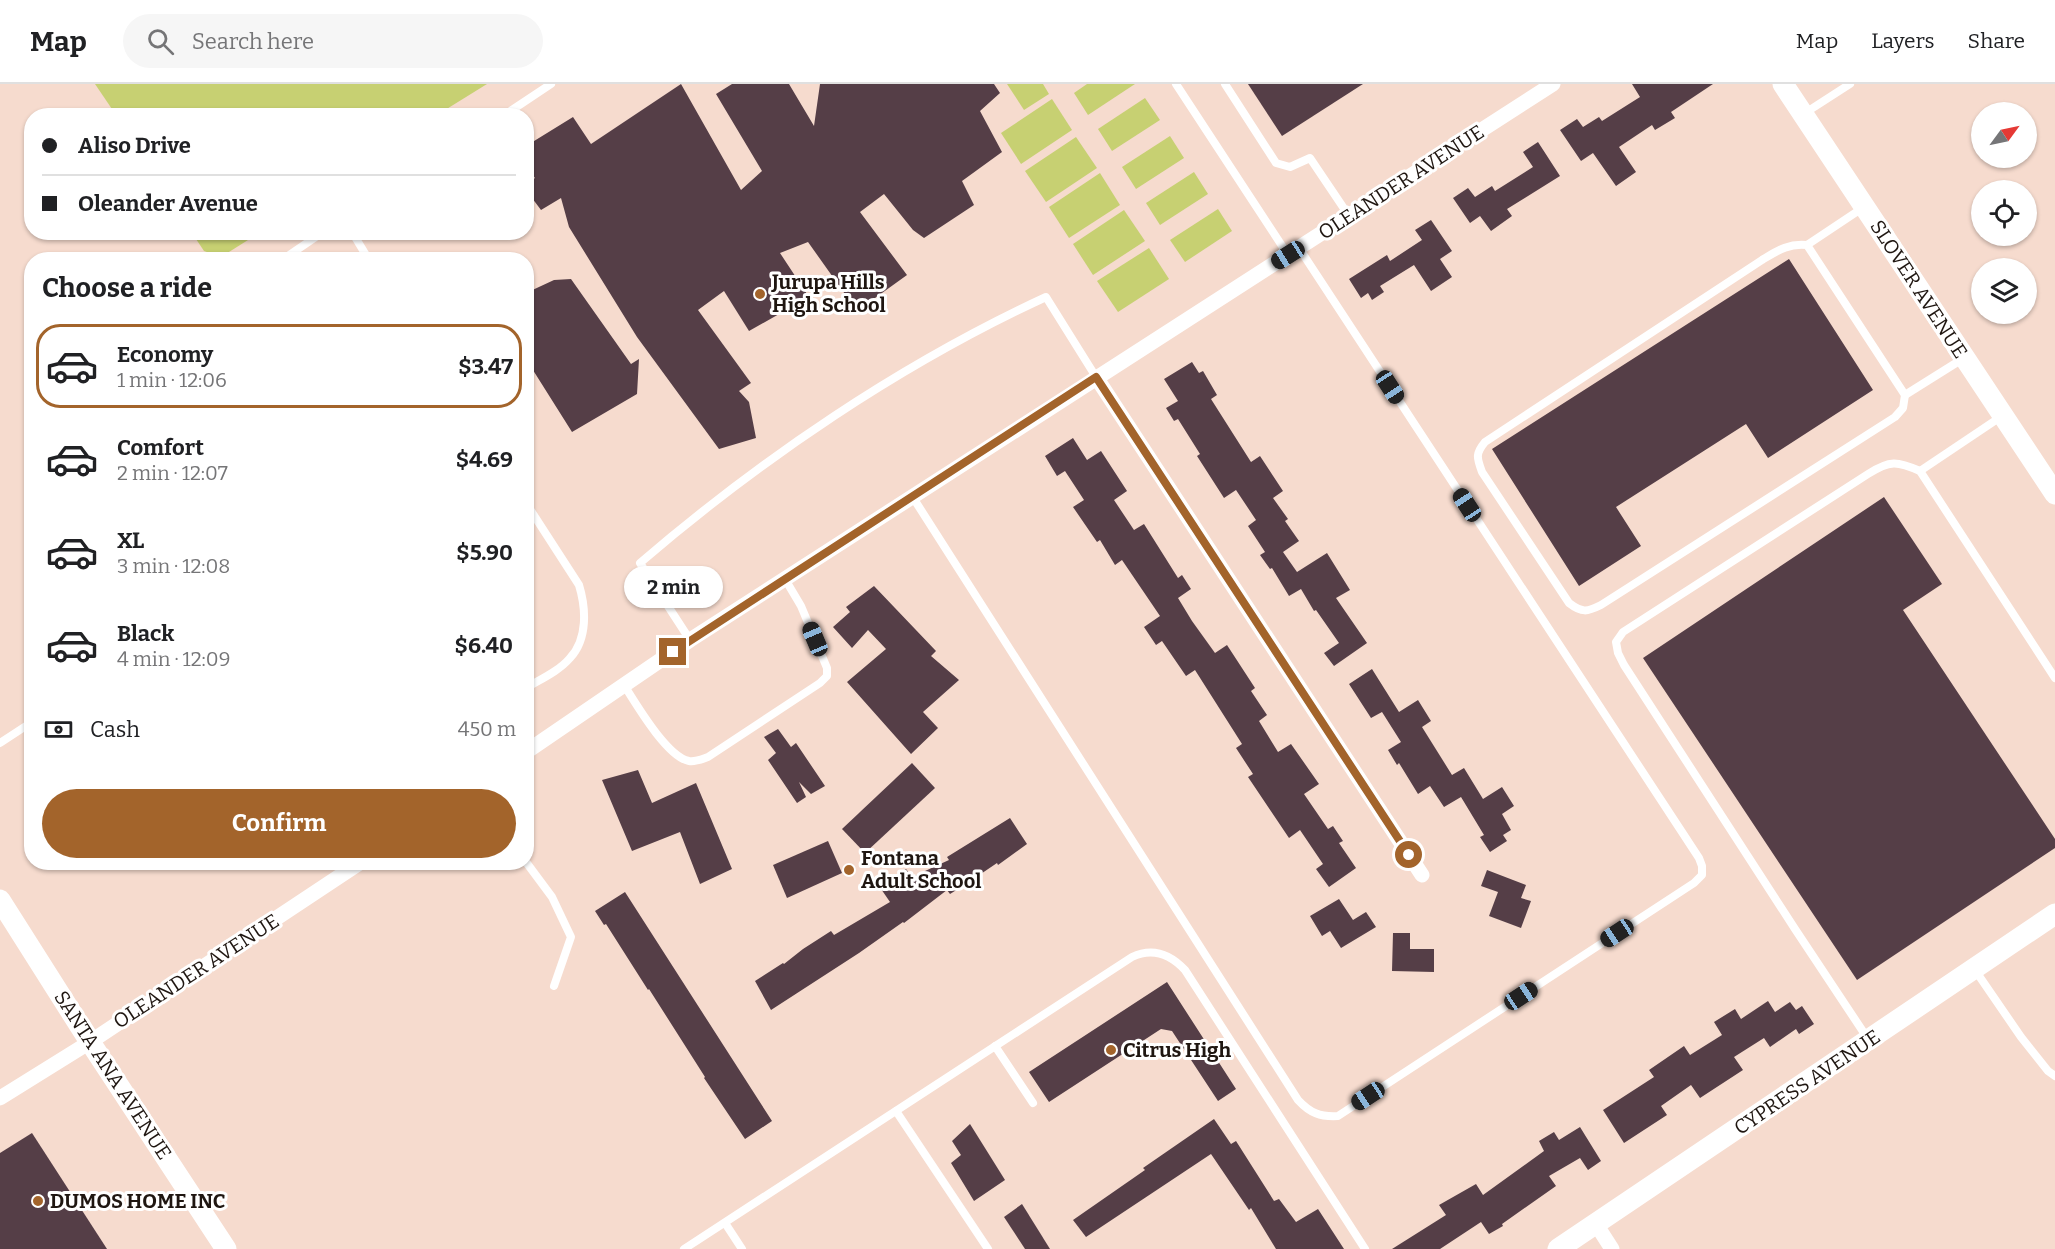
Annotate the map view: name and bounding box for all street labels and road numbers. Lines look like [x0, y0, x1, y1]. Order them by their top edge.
street label: OLEANDER AVENUE [1314, 120, 1488, 244]
street label: SLOVER AVENUE [1865, 215, 1973, 363]
street label: OLEANDER AVENUE [109, 909, 283, 1033]
street label: SANTA ANA AVENUE [49, 986, 177, 1164]
street label: CYPRESS AVENUE [1729, 1024, 1885, 1140]

